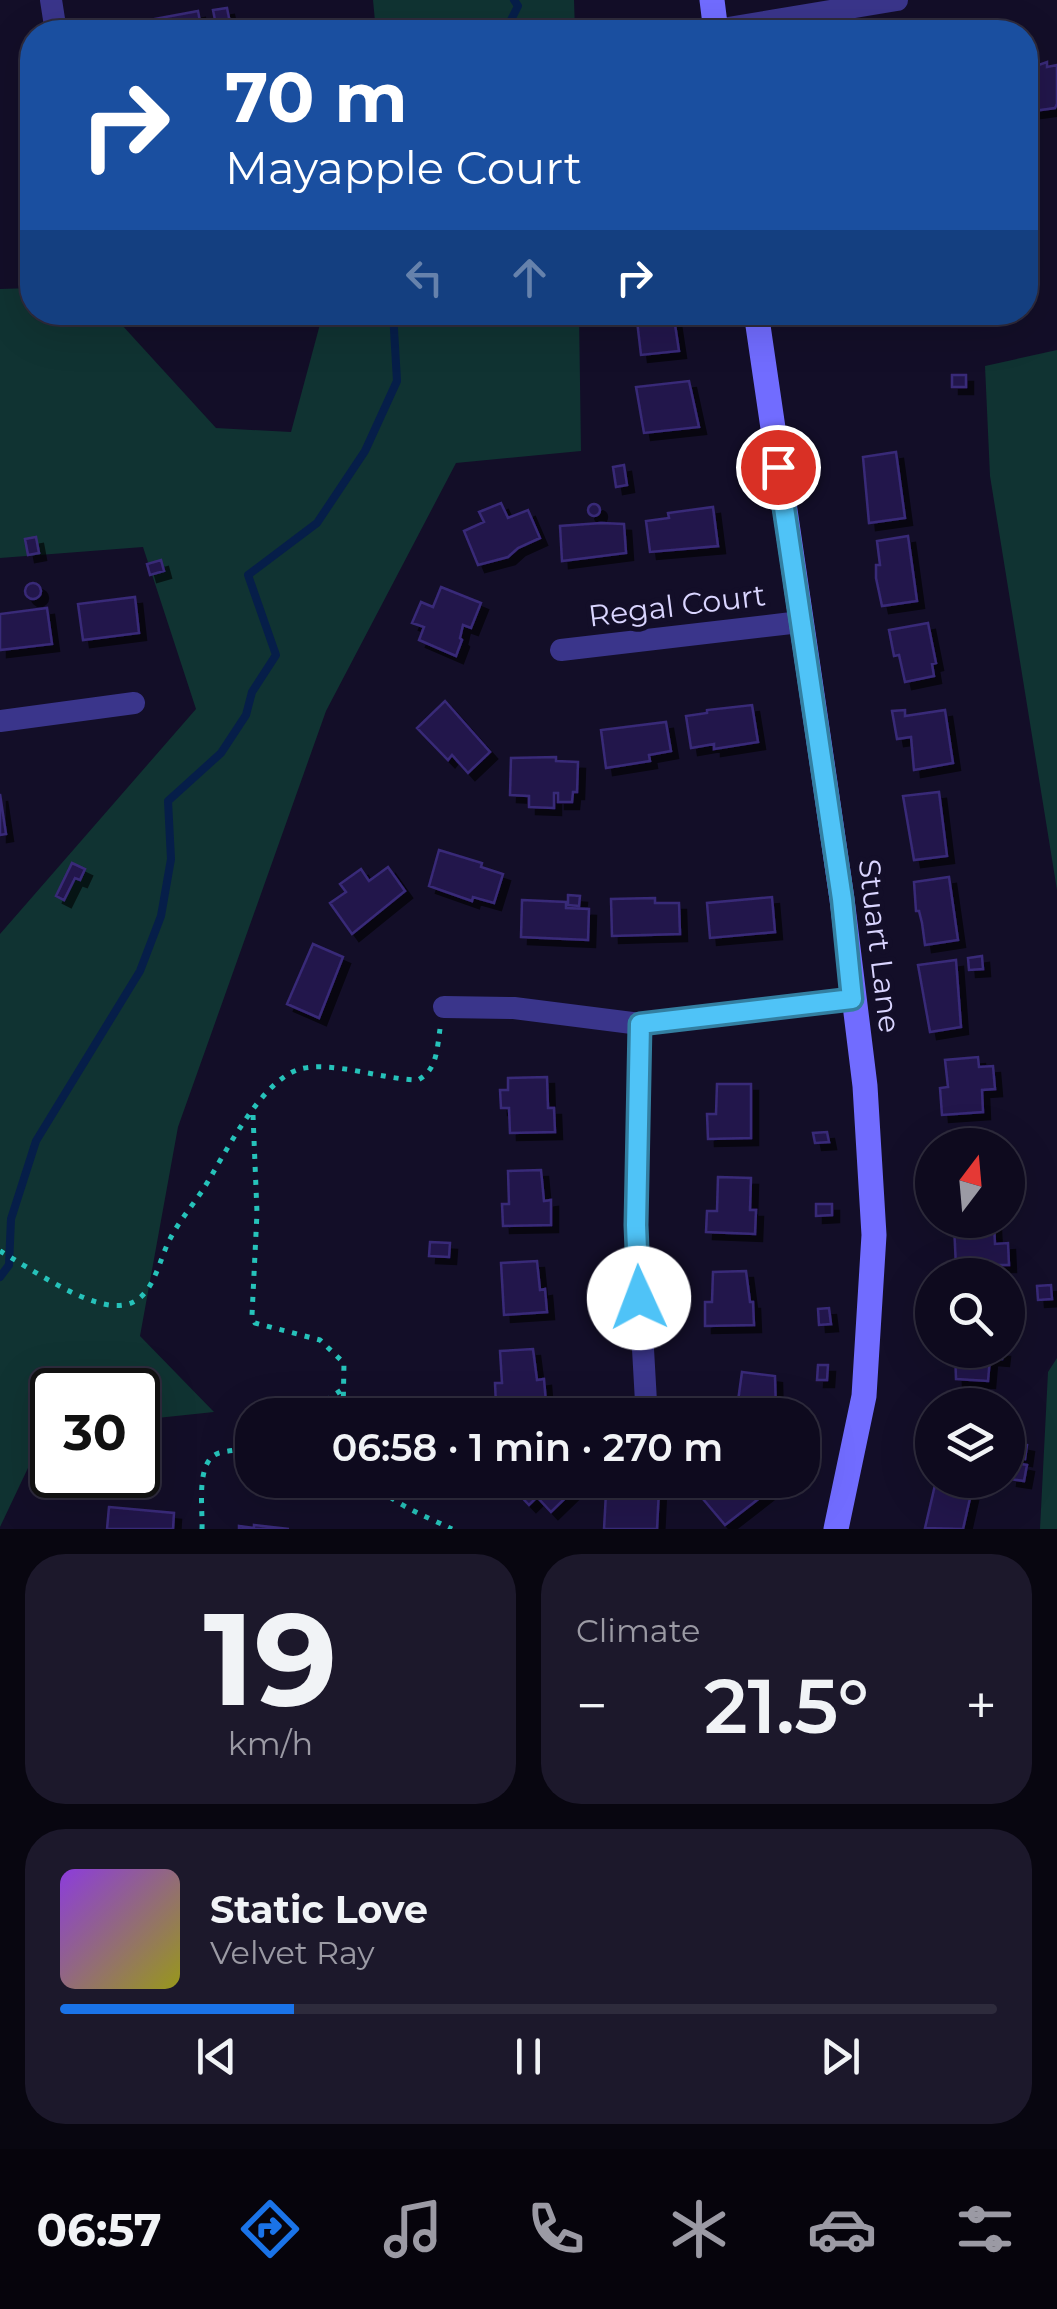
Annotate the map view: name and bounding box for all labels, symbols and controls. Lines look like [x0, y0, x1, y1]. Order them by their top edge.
text: 70 m [225, 54, 408, 140]
icon: right [60, 60, 190, 190]
text: Mayapple Court [225, 140, 582, 195]
icon: left [397, 250, 452, 305]
icon: ahead [502, 250, 557, 305]
icon: right [607, 250, 662, 305]
pin [736, 425, 821, 510]
icon: arrive [751, 440, 806, 495]
street label: Regal Court [586, 576, 768, 635]
street label: Stuart Lane [850, 857, 909, 1035]
north arrow [915, 1128, 1025, 1238]
map controls [915, 1128, 1025, 1498]
position arrow [587, 1246, 691, 1350]
button: search [915, 1258, 1025, 1368]
speed limit sign: 30 [30, 1368, 160, 1498]
button: layers [915, 1388, 1025, 1498]
text: 06:58 · 1 min · 270 m [332, 1424, 723, 1471]
text: 19 [204, 1579, 337, 1738]
text: Climate [576, 1611, 700, 1650]
text: 21.5° [704, 1660, 869, 1752]
text: − [576, 1672, 608, 1739]
text: + [965, 1672, 997, 1739]
text: km/h [228, 1724, 313, 1763]
text: Static Love [210, 1886, 428, 1933]
text: Velvet Ray [210, 1933, 375, 1972]
icon: previous [189, 2029, 244, 2084]
icon: pause [501, 2029, 556, 2084]
icon: next [813, 2029, 868, 2084]
icon: directions [235, 2194, 305, 2264]
icon: music [378, 2194, 448, 2264]
icon: phone [521, 2194, 591, 2264]
icon: climate [664, 2194, 734, 2264]
icon: car [807, 2194, 877, 2264]
icon: filters [950, 2194, 1020, 2264]
text: 06:57 [37, 2202, 162, 2257]

